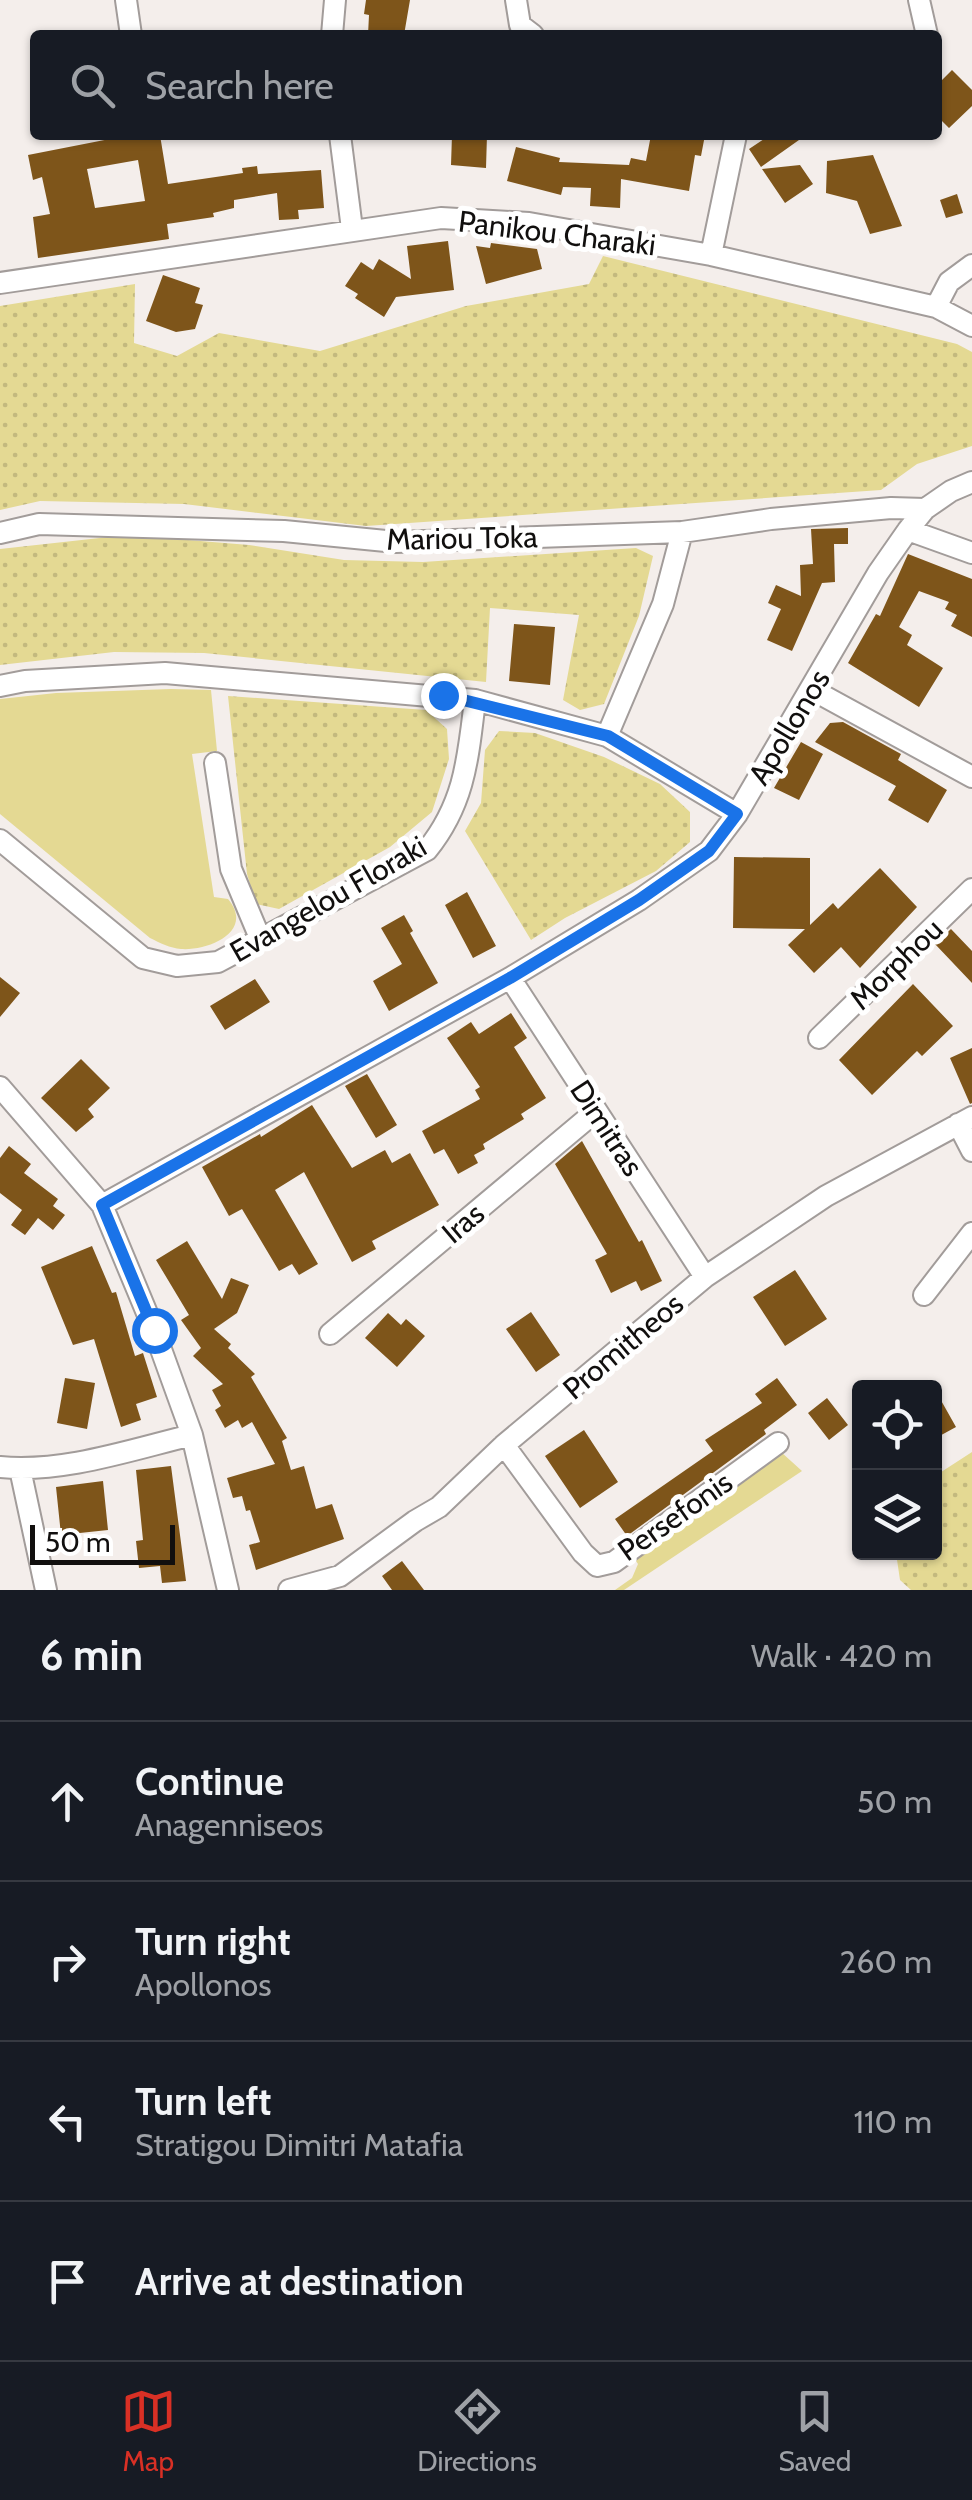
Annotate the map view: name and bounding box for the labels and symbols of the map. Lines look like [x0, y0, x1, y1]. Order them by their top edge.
street label: Panikou Charaki [456, 203, 658, 263]
street label: Mariou Toka [386, 518, 539, 558]
street label: Apollonos [740, 663, 838, 791]
route end [421, 673, 467, 719]
street label: Evangelou Floraki [223, 828, 433, 970]
street label: Morphou [842, 911, 950, 1017]
street label: Dimitras [562, 1073, 652, 1183]
street label: Iras [434, 1195, 492, 1251]
street label: Promitheos [555, 1285, 691, 1407]
route start [132, 1308, 178, 1354]
street label: Persefonis [611, 1463, 739, 1569]
scale bar [30, 1520, 175, 1564]

